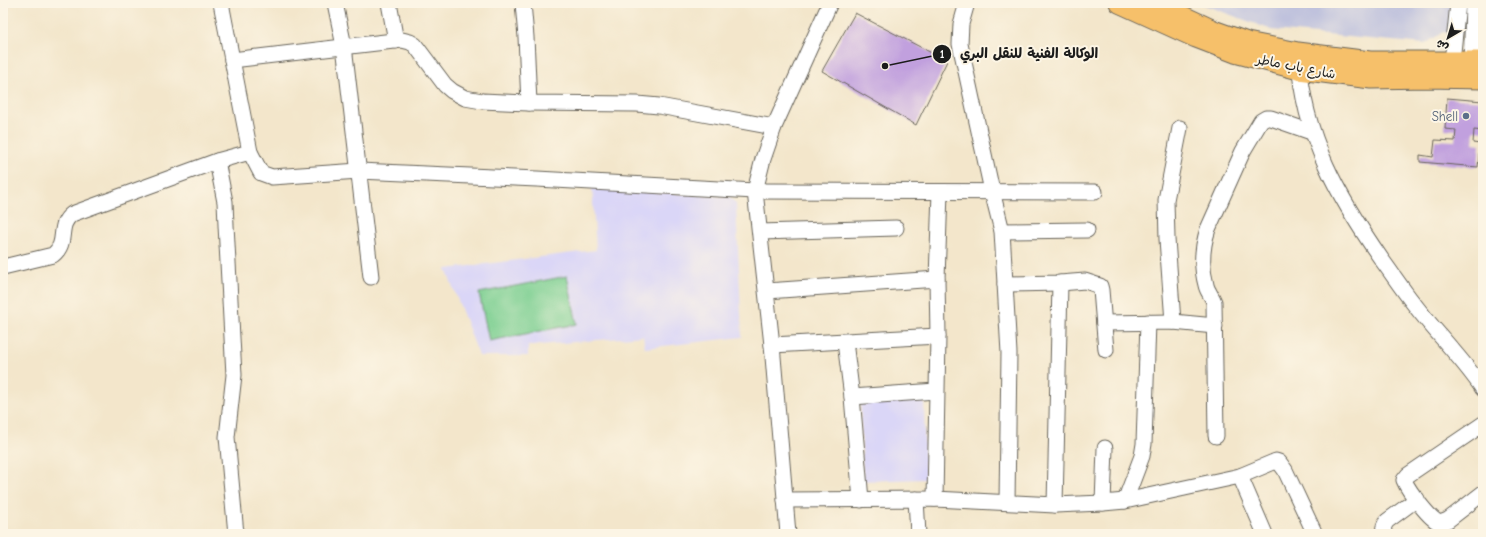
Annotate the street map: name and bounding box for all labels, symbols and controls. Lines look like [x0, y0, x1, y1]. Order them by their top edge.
north arrow [1428, 18, 1468, 58]
text: ش [1433, 37, 1451, 54]
callout: الوكالة الفنية للنقل البري [932, 41, 1106, 67]
text: الوكالة الفنية للنقل البري [960, 45, 1098, 64]
text: 1 [940, 47, 945, 61]
street label: شارع باب ماطر [1254, 51, 1337, 83]
place label: Shell [1432, 109, 1458, 124]
marker: Shell [1461, 111, 1471, 121]

